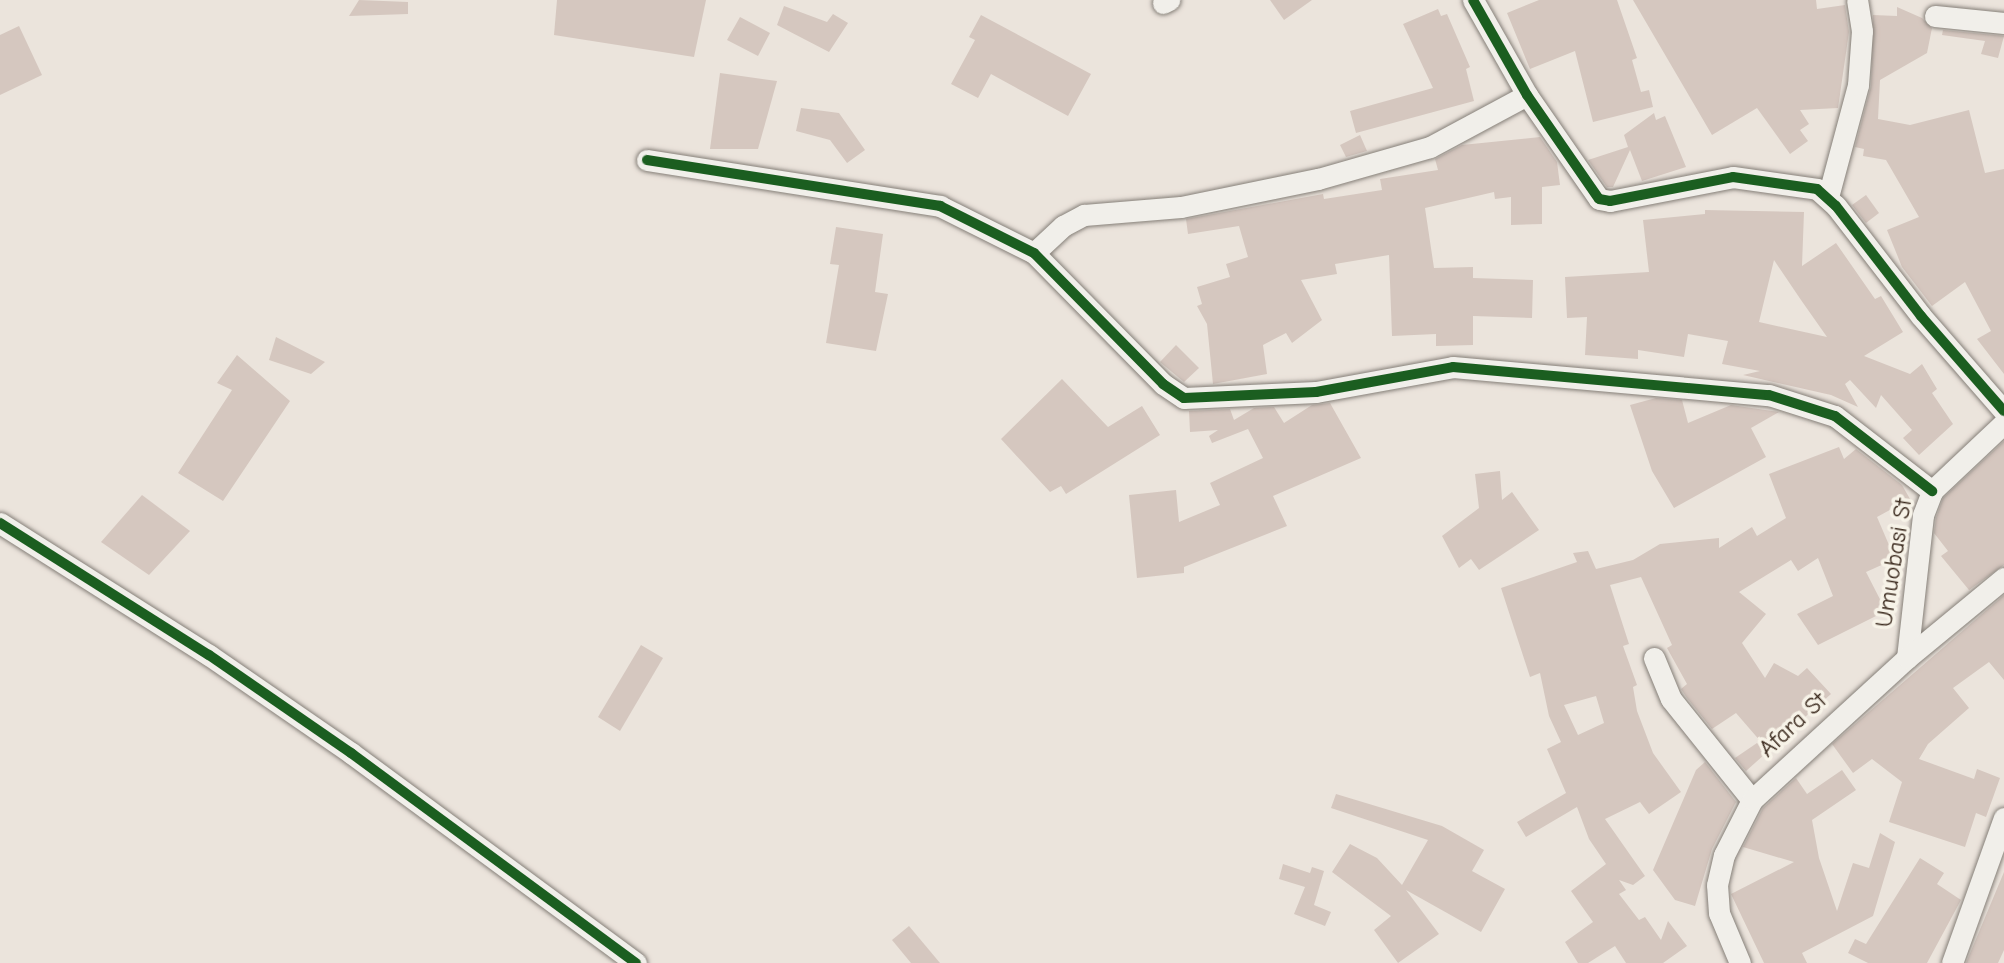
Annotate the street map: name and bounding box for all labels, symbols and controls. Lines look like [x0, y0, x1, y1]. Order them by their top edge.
street label: Umuobasi St [1870, 496, 1918, 630]
street label: Afara St [1753, 686, 1833, 764]

